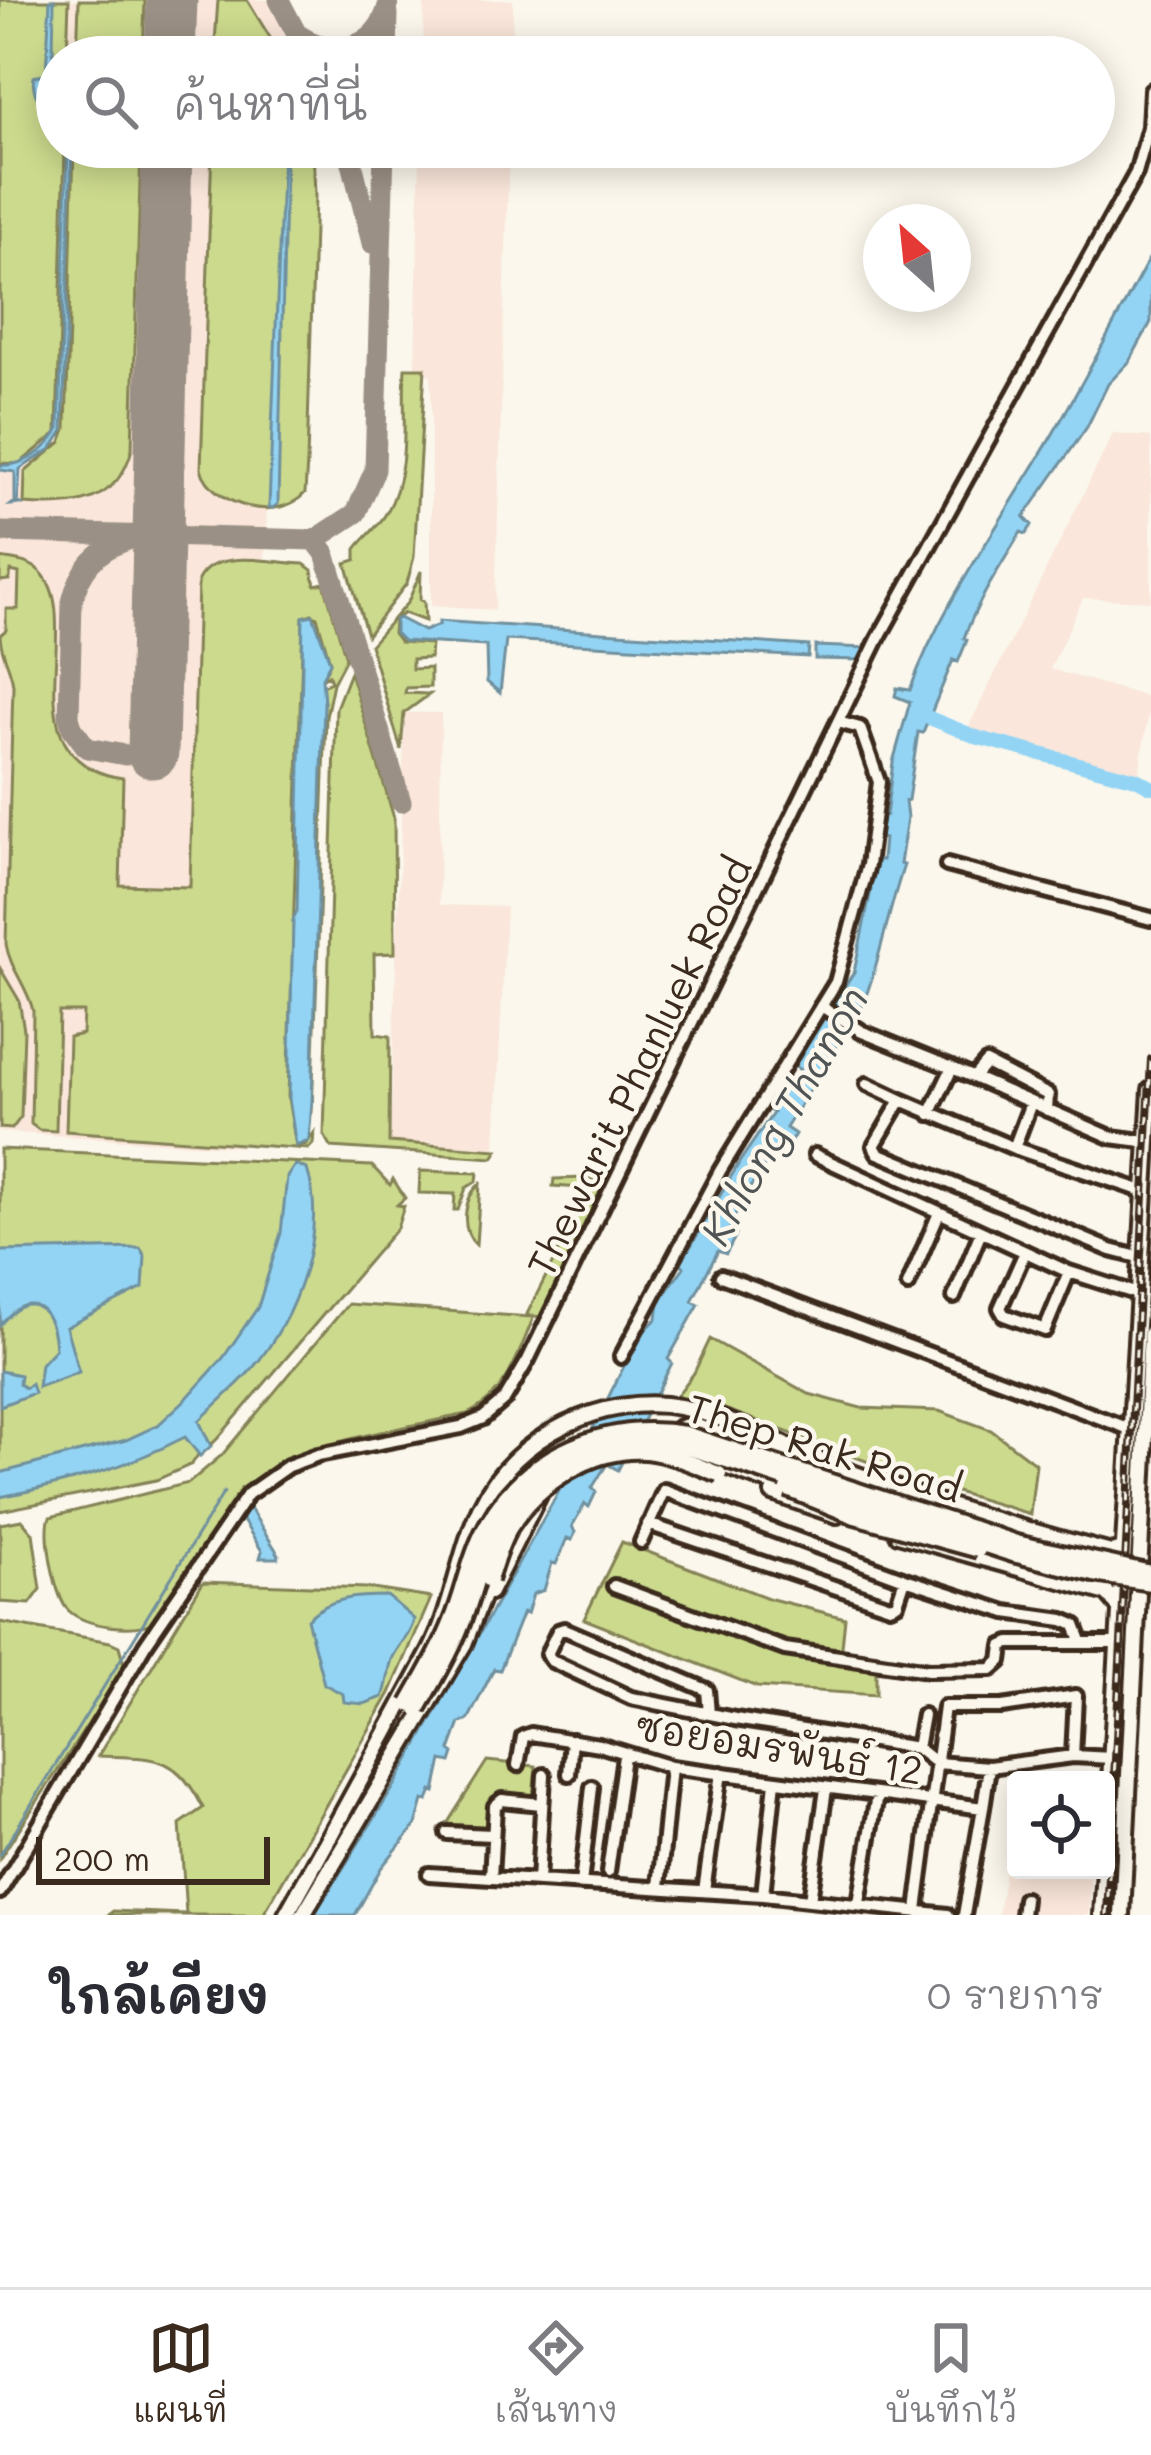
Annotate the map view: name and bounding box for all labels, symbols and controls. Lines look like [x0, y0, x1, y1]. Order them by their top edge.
search box [36, 36, 1115, 168]
icon: search [78, 69, 144, 135]
text: ค้นหาที่นี่ [174, 73, 368, 131]
north arrow [863, 204, 971, 312]
street label: Thewarit Phanluek Road [514, 848, 762, 1284]
water label: Khlong Thanon [687, 976, 879, 1254]
street label: Thep Rak Road [682, 1381, 968, 1513]
street label: ซอยอมรพันธ์ 12 [632, 1699, 926, 1795]
map controls [1007, 1771, 1115, 1879]
button: locate [1007, 1771, 1115, 1879]
scale bar [36, 1831, 270, 1884]
text: 200 m [54, 1836, 150, 1879]
text: ใกล้เคียง [48, 1960, 269, 2027]
text: 0 รายการ [927, 1968, 1103, 2019]
tab: แผนที่ [134, 2315, 228, 2430]
tab: เส้นทาง [495, 2315, 617, 2430]
tab: บันทึกไว้ [885, 2315, 1017, 2430]

